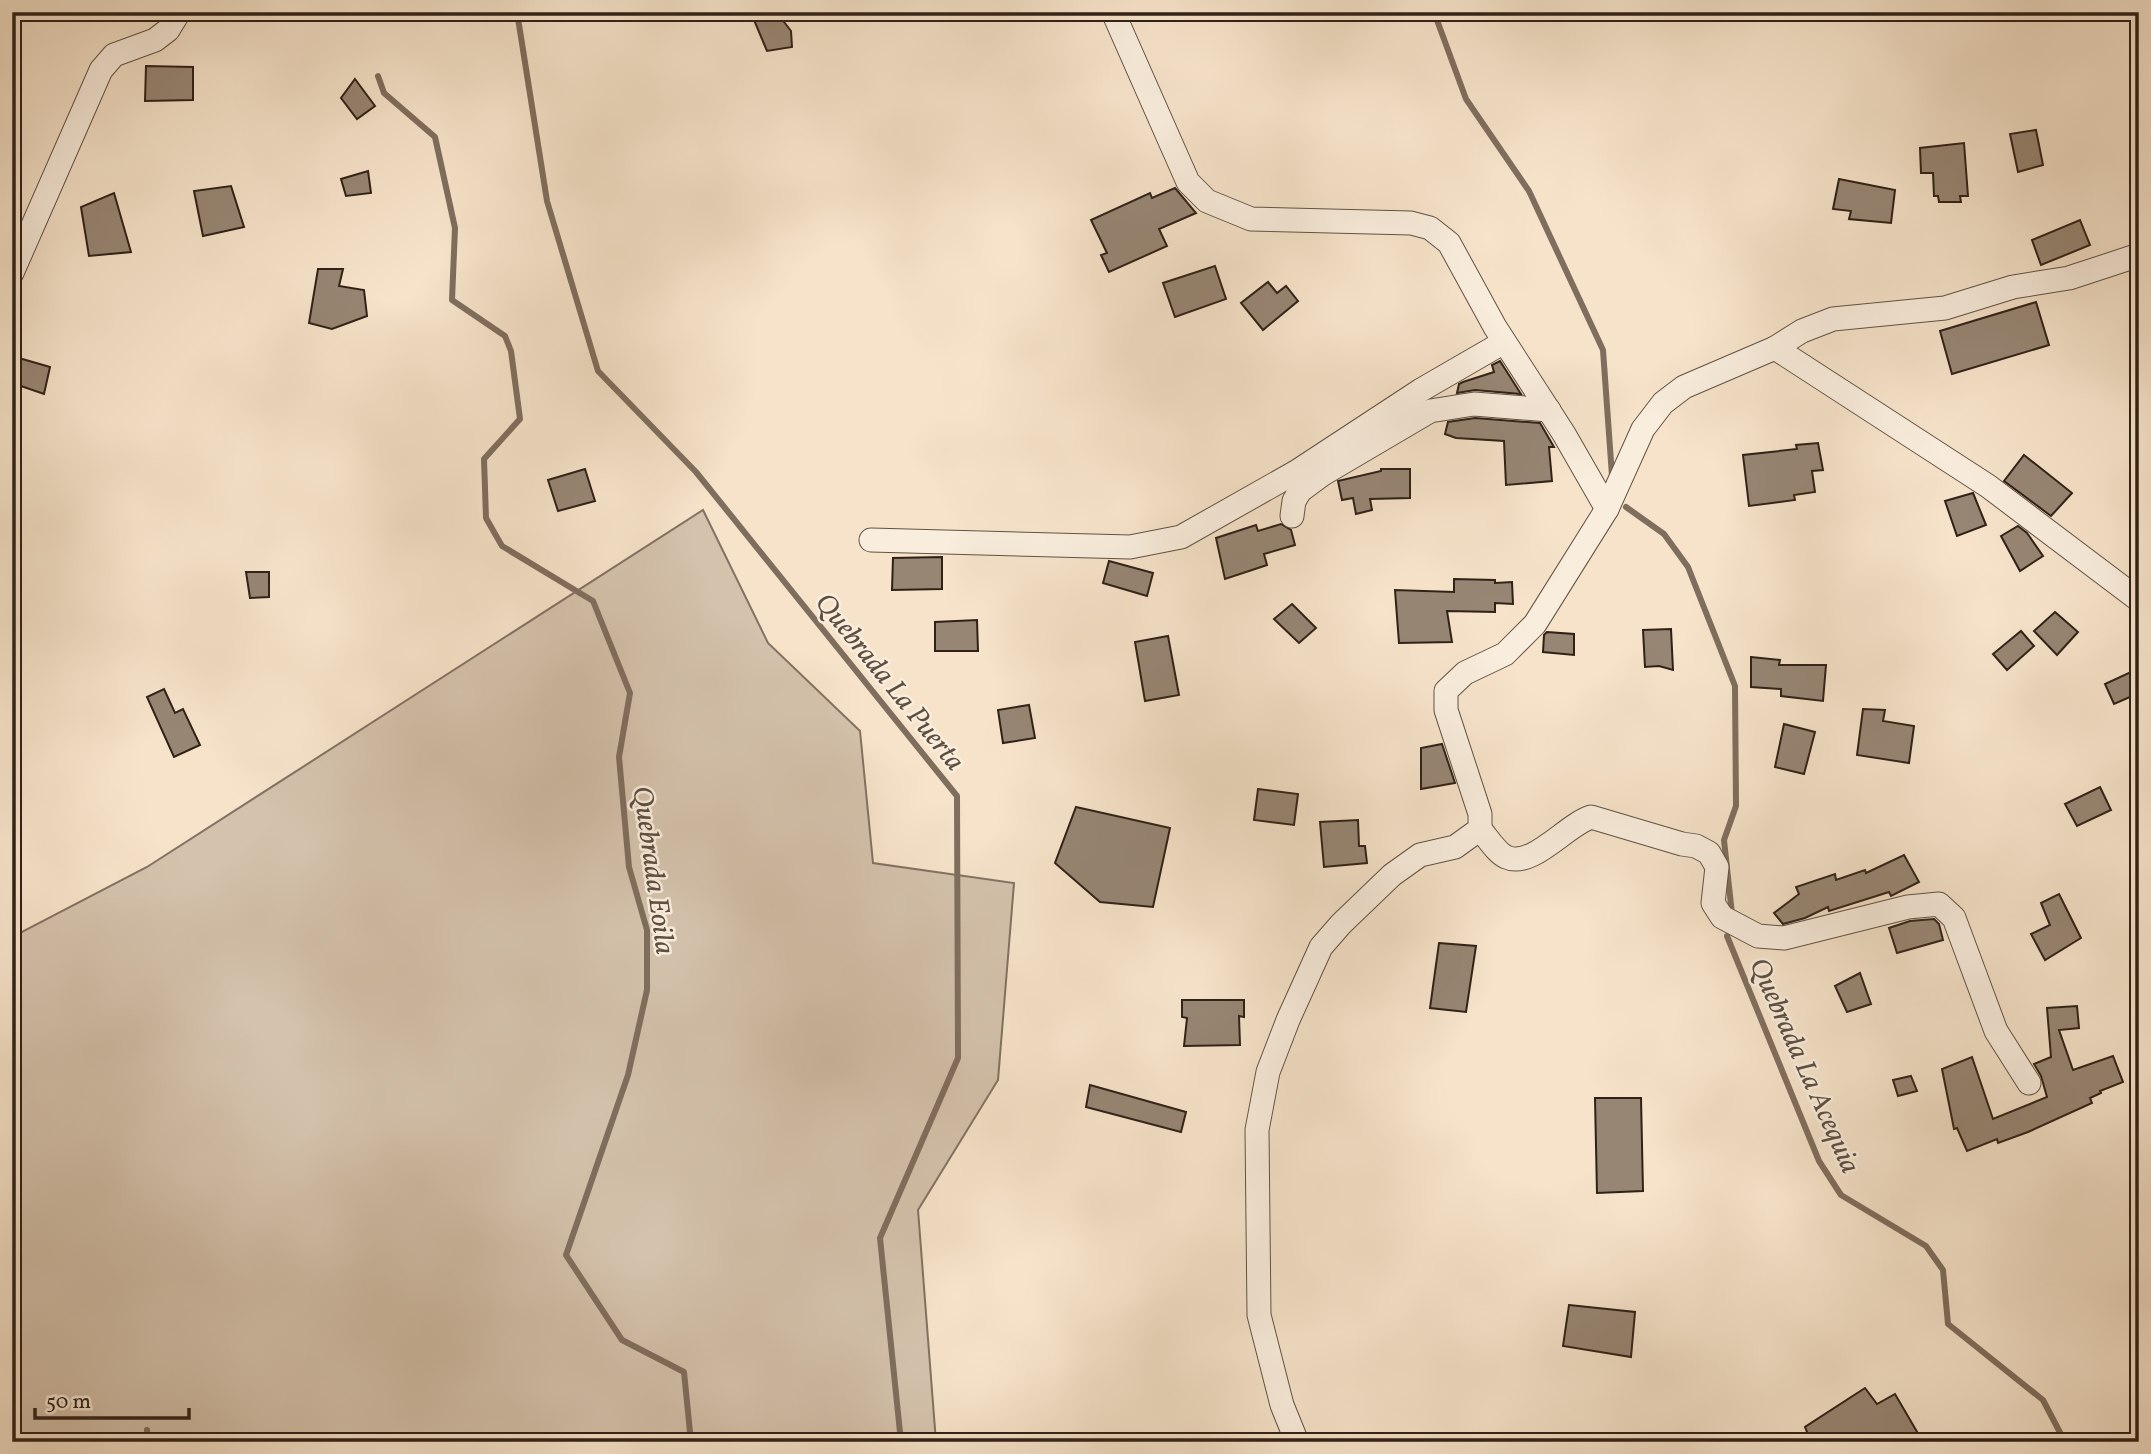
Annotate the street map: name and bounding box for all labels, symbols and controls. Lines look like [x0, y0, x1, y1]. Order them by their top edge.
water label: Quebrada La Puerta [805, 585, 973, 780]
water label: Quebrada Eoila [621, 784, 684, 957]
water label: Quebrada La Acequia [1739, 952, 1869, 1180]
scale bar [35, 1377, 189, 1421]
text: 50 m [46, 1388, 91, 1417]

